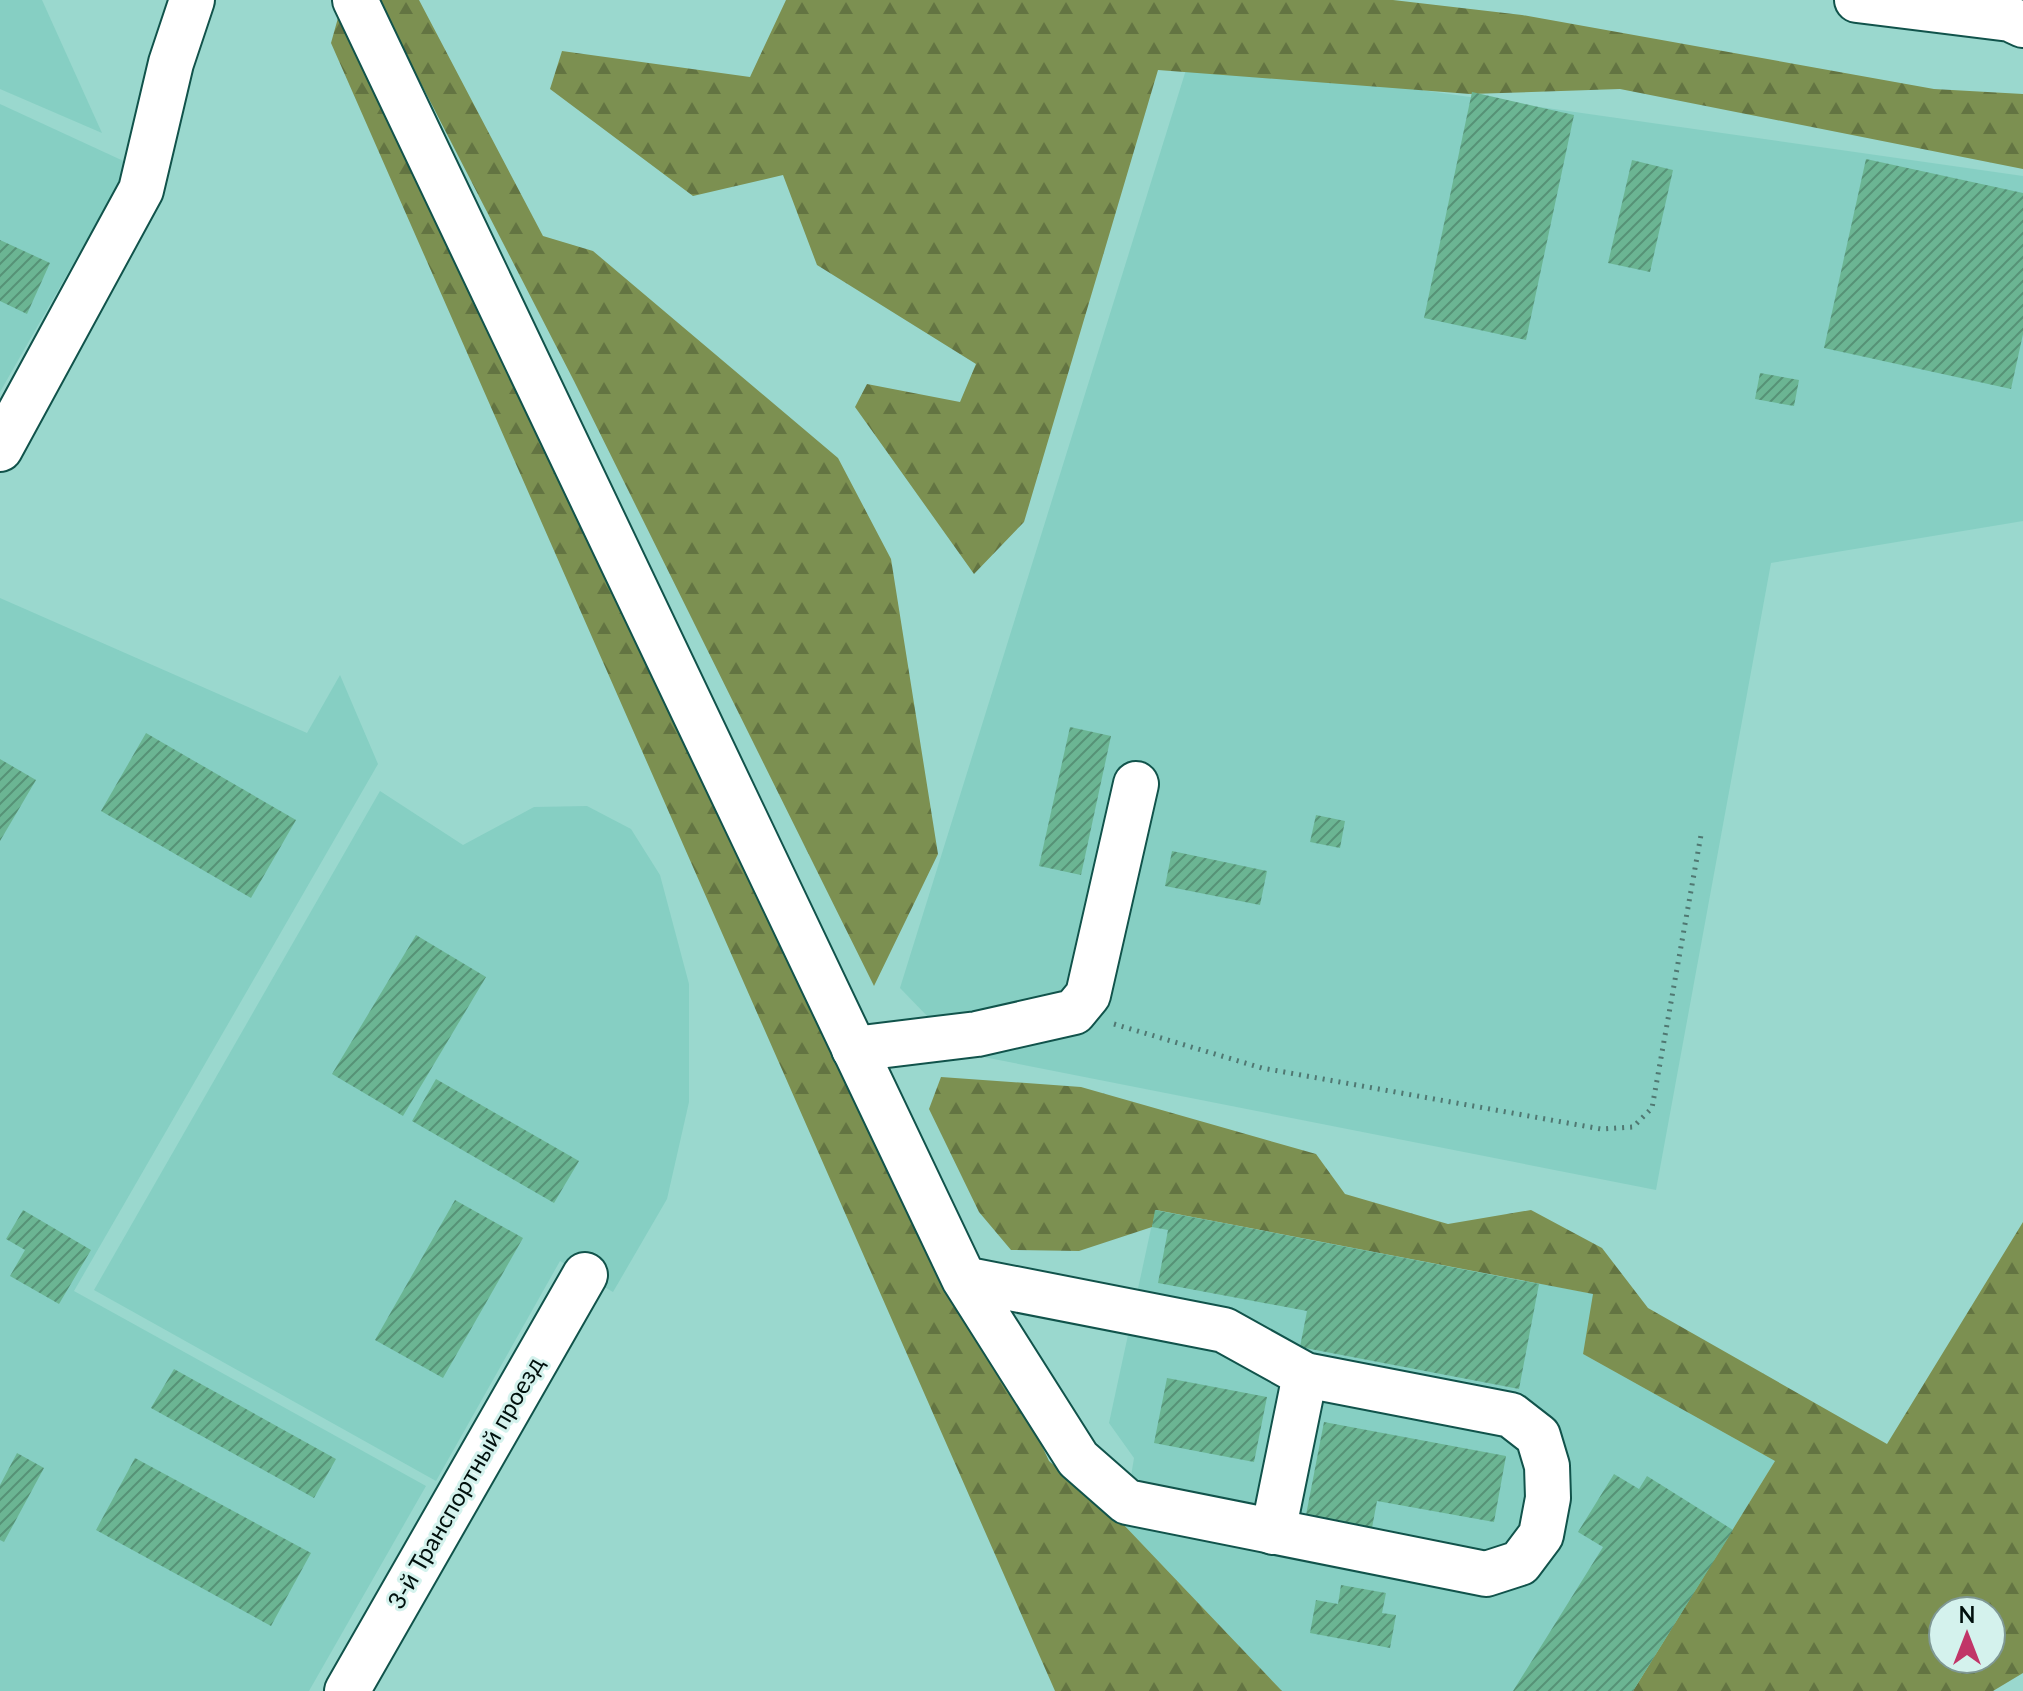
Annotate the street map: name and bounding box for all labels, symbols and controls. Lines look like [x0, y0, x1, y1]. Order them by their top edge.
street label: 3-й Транспортный проезд [381, 1351, 549, 1614]
north arrow [1927, 1595, 2007, 1675]
text: N [1959, 1601, 1975, 1628]

